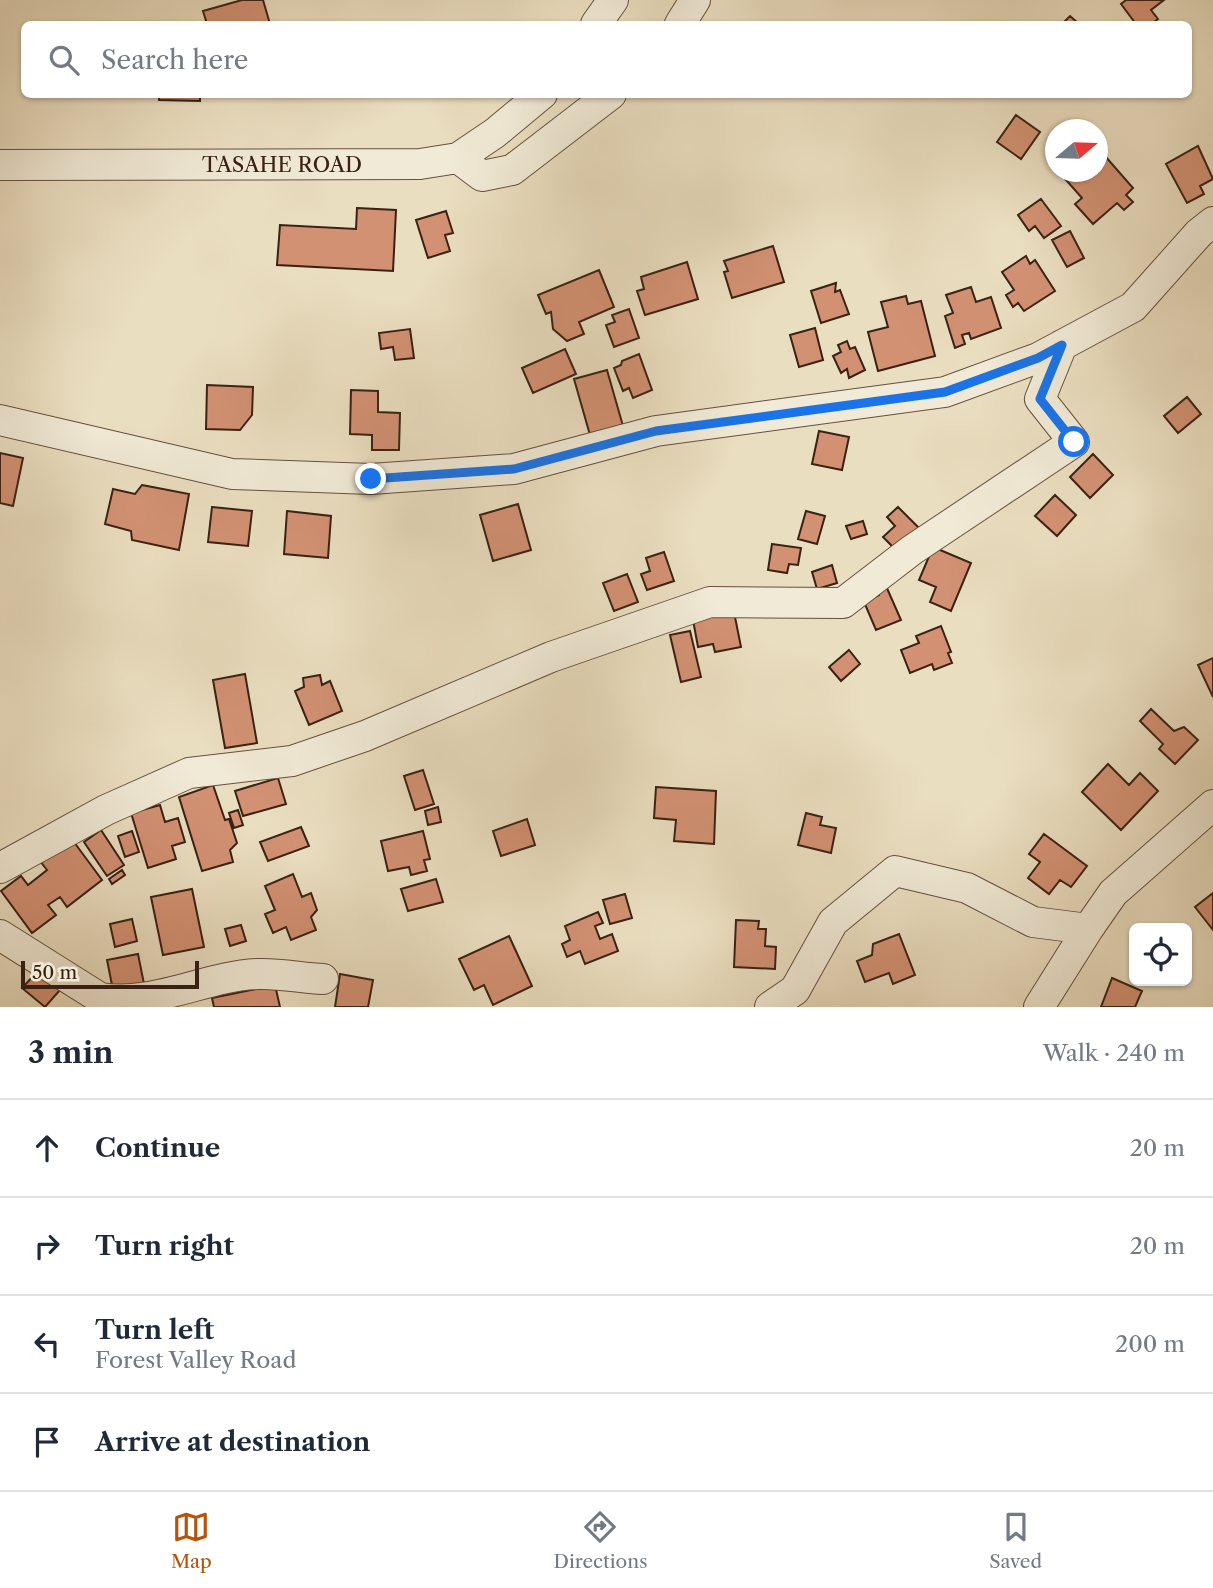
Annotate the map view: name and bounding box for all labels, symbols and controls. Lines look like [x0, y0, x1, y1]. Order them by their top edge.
search box [21, 21, 1192, 98]
icon: search [45, 41, 83, 79]
text: Search here [101, 44, 248, 76]
north arrow [1045, 119, 1108, 182]
street label: TASAHE ROAD [202, 152, 362, 177]
route start [1058, 426, 1089, 457]
route end [355, 463, 386, 494]
map controls [1129, 923, 1192, 986]
button: locate [1129, 923, 1192, 986]
scale bar [21, 958, 200, 990]
text: 50 m [32, 961, 77, 984]
text: 3 min [28, 1034, 114, 1071]
text: Walk · 240 m [1043, 1039, 1185, 1067]
icon: ahead [28, 1129, 66, 1167]
text: Continue [95, 1132, 220, 1164]
text: 20 m [1130, 1134, 1185, 1162]
icon: right [28, 1227, 66, 1265]
text: Turn right [95, 1230, 234, 1262]
text: 20 m [1130, 1232, 1185, 1260]
text: Turn left [95, 1314, 214, 1346]
icon: left [28, 1325, 66, 1363]
text: 200 m [1115, 1330, 1185, 1358]
text: Forest Valley Road [95, 1346, 296, 1374]
icon: arrive [28, 1423, 66, 1461]
text: Arrive at destination [95, 1426, 370, 1458]
tab: Map [171, 1508, 212, 1573]
tab: Directions [554, 1508, 647, 1573]
tab: Saved [989, 1508, 1042, 1573]

